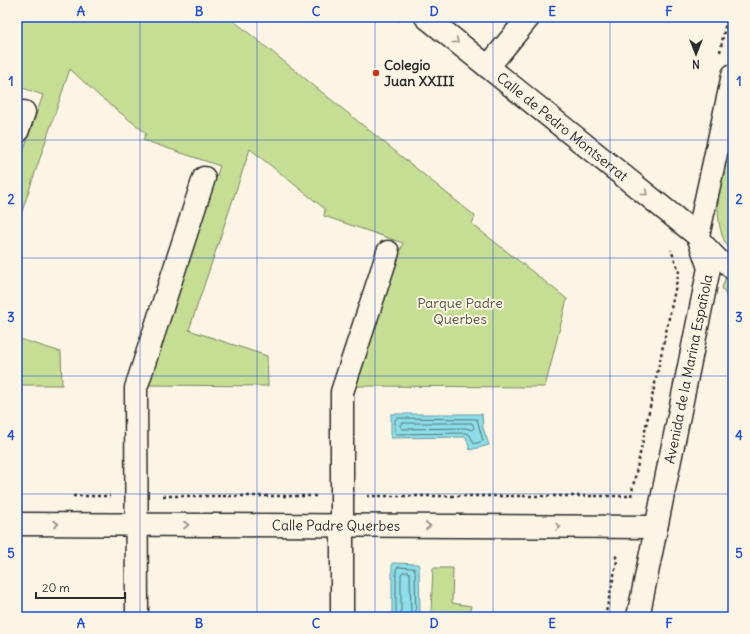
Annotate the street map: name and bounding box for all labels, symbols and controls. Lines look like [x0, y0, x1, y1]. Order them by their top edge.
text: A [77, 3, 86, 20]
text: B [195, 3, 204, 20]
text: C [312, 3, 321, 20]
text: D [429, 3, 439, 20]
text: E [548, 3, 556, 20]
text: F [665, 3, 673, 20]
north arrow [676, 34, 716, 74]
one-way arrow [451, 37, 459, 44]
place label: Colegio Juan XXIII [384, 56, 454, 90]
text: N [692, 57, 700, 71]
marker: Colegio Juan XXIII [371, 68, 381, 78]
street label: Calle de Pedro Montserrat [493, 68, 632, 185]
text: 1 [8, 73, 14, 90]
text: 1 [736, 73, 742, 90]
one-way arrow [640, 188, 647, 195]
text: 2 [7, 191, 15, 208]
text: 2 [735, 191, 743, 208]
street label: Avenida de la Marina Española [660, 273, 716, 465]
park label: Parque Padre Querbes [417, 294, 503, 328]
text: 3 [7, 309, 15, 326]
text: 3 [735, 309, 743, 326]
text: 4 [7, 427, 15, 444]
text: 4 [735, 427, 743, 444]
street label: Calle Padre Querbes [272, 516, 400, 535]
one-way arrow [53, 520, 59, 528]
one-way arrow [183, 521, 189, 529]
one-way arrow [425, 522, 431, 530]
one-way arrow [555, 523, 561, 531]
text: 5 [7, 545, 15, 562]
text: 5 [735, 545, 743, 562]
scale bar [36, 574, 125, 600]
text: 20 m [42, 580, 70, 595]
text: A [77, 615, 86, 632]
text: B [195, 615, 204, 632]
text: C [312, 615, 321, 632]
text: D [429, 615, 439, 632]
text: E [548, 615, 556, 632]
text: F [665, 615, 673, 632]

